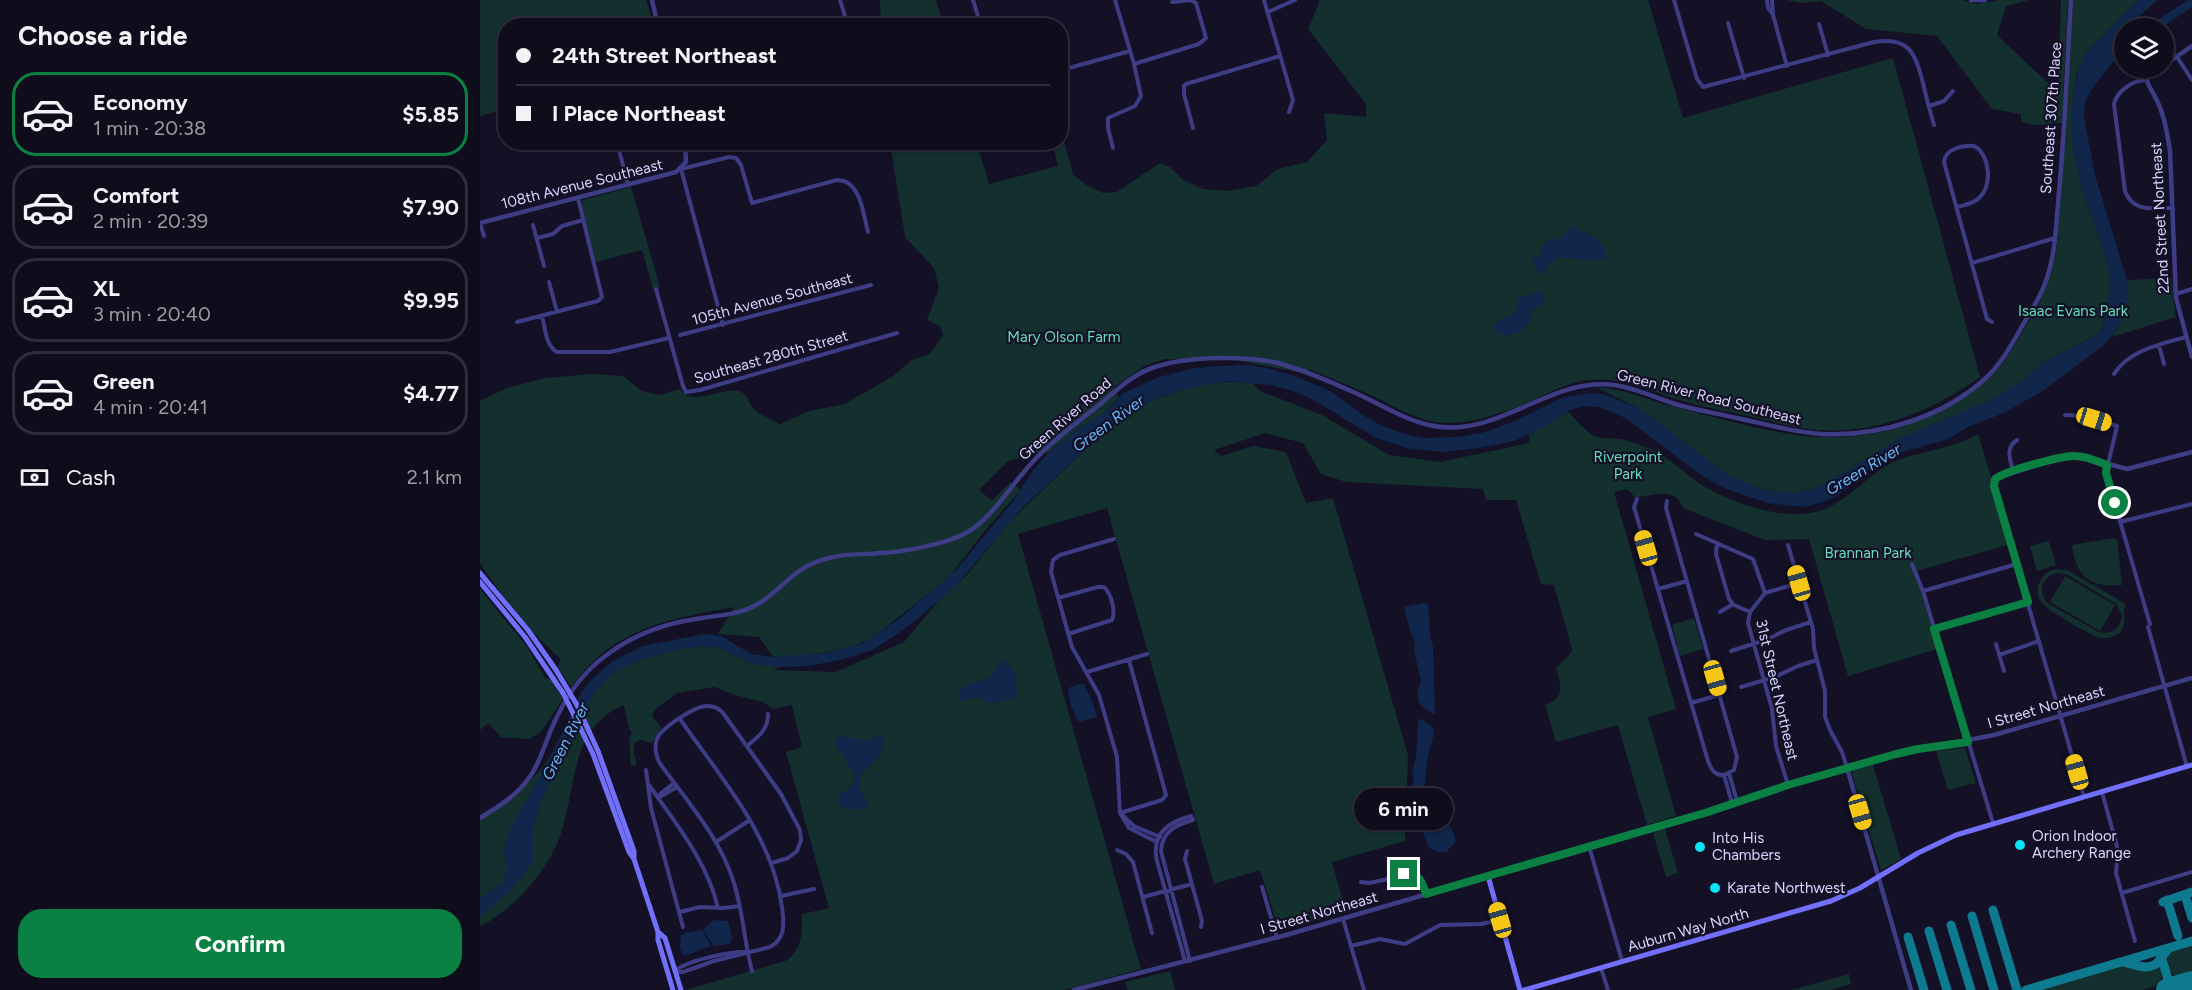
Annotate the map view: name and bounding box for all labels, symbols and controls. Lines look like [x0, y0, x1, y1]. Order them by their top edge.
map controls [2114, 18, 2174, 78]
button: layers [2114, 18, 2174, 78]
text: Choose a ride [18, 19, 187, 52]
text: 24th Street Northeast [552, 42, 777, 69]
street label: Southeast 307th Place [2037, 42, 2065, 194]
icon: car [21, 87, 75, 141]
text: Economy [93, 89, 188, 116]
text: I Place Northeast [552, 100, 726, 127]
text: $5.85 [402, 101, 459, 128]
text: 1 min · 20:38 [93, 116, 206, 140]
street label: 22nd Street Northeast [2147, 142, 2173, 294]
street label: 108th Avenue Southeast [499, 155, 665, 213]
icon: car [21, 180, 75, 234]
text: Comfort [93, 182, 179, 209]
text: $7.90 [402, 194, 459, 221]
text: 2 min · 20:39 [93, 209, 208, 233]
street label: 105th Avenue Southeast [690, 269, 855, 329]
icon: car [21, 273, 75, 327]
text: XL [93, 275, 120, 302]
text: $9.95 [403, 287, 459, 314]
text: 3 min · 20:40 [93, 302, 211, 326]
park label: Isaac Evans Park [2018, 302, 2129, 320]
street label: Southeast 280th Street [692, 326, 850, 388]
park label: Mary Olson Farm [1007, 328, 1121, 346]
street label: Green River Road Southeast [1615, 365, 1803, 429]
icon: car [21, 366, 75, 420]
text: Green [93, 368, 155, 395]
street label: Green River Road [1015, 374, 1115, 464]
text: $4.77 [403, 380, 459, 407]
water label: Green River [1068, 391, 1148, 455]
text: 4 min · 20:41 [93, 395, 208, 419]
car [2074, 405, 2114, 433]
water label: Green River [1822, 439, 1905, 499]
park label: Riverpoint Park [1594, 448, 1663, 483]
icon: cash [18, 461, 51, 494]
text: Cash [66, 464, 116, 491]
text: 2.1 km [407, 465, 462, 489]
route start [2101, 489, 2128, 516]
car [1632, 528, 1660, 568]
park label: Brannan Park [1825, 544, 1912, 562]
car [1785, 563, 1813, 603]
street label: 31st Street Northeast [1752, 618, 1802, 763]
car [1701, 658, 1729, 698]
street label: I Street Northeast [1985, 682, 2107, 732]
water label: Green River [538, 699, 593, 783]
car [2063, 752, 2091, 792]
callout: 6 min [1354, 787, 1454, 829]
car [1846, 792, 1874, 832]
text: 6 min [1378, 797, 1429, 821]
place label: Orion Indoor Archery Range [2032, 827, 2131, 862]
place label: Into His Chambers [1712, 829, 1781, 864]
marker: Orion Indoor Archery Range [2013, 838, 2027, 852]
marker: Into His Chambers [1693, 840, 1707, 854]
route end [1390, 860, 1417, 887]
place label: Karate Northwest [1727, 879, 1846, 897]
marker: Karate Northwest [1708, 881, 1722, 895]
street label: I Street Northeast [1258, 888, 1380, 938]
car [1486, 900, 1514, 940]
street label: Auburn Way North [1625, 904, 1751, 956]
button: Confirm [18, 909, 462, 978]

